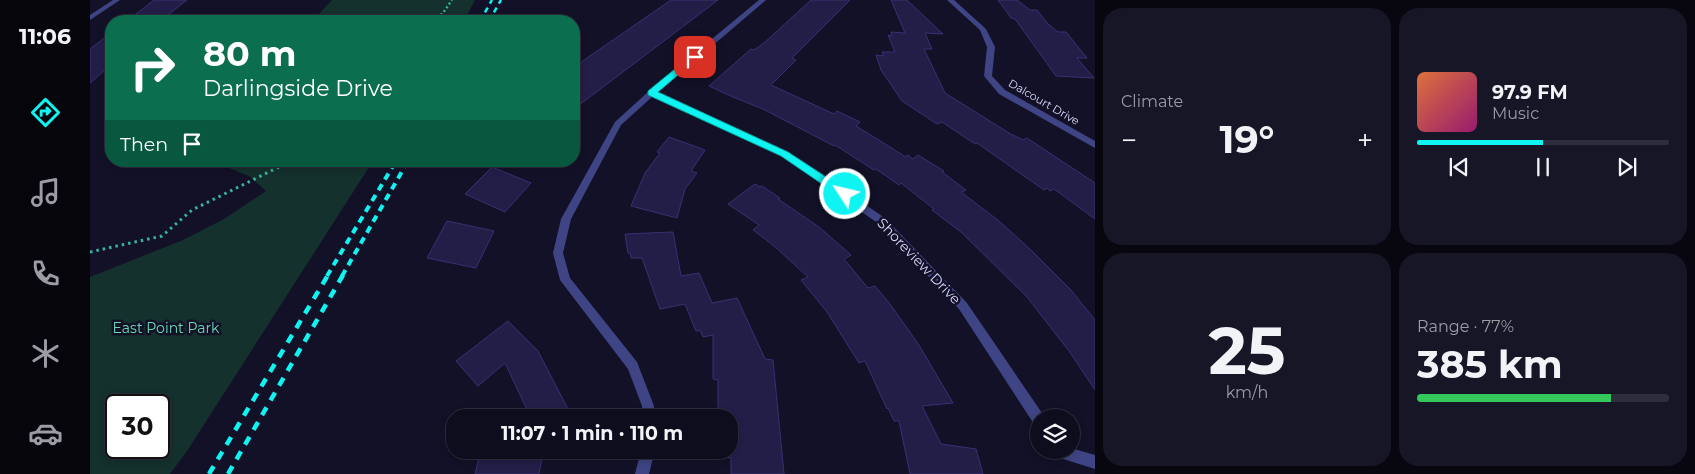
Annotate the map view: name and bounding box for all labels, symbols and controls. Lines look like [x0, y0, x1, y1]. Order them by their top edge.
text: 11:06 [19, 23, 71, 50]
text: 80 m [203, 32, 297, 75]
icon: right [120, 35, 185, 100]
pin [674, 36, 716, 78]
icon: arrive [681, 43, 709, 71]
text: Darlingside Drive [203, 75, 393, 102]
street label: Dalcourt Drive [1006, 76, 1082, 128]
text: 97.9 FM [1492, 81, 1568, 104]
text: Climate [1121, 92, 1183, 111]
icon: directions [28, 95, 63, 130]
text: Music [1492, 104, 1539, 123]
text: 19° [1220, 116, 1275, 163]
text: − [1121, 123, 1137, 157]
text: + [1357, 123, 1373, 157]
icon: arrive [178, 130, 206, 158]
text: Then [120, 133, 168, 156]
icon: previous [1445, 153, 1473, 181]
icon: pause [1529, 153, 1557, 181]
icon: next [1613, 153, 1641, 181]
position arrow [818, 167, 870, 219]
icon: music [28, 175, 63, 210]
street label: Shoreview Drive [873, 214, 965, 308]
icon: phone [28, 256, 63, 291]
text: 25 [1208, 311, 1286, 390]
text: Range · 77% [1417, 317, 1514, 336]
park label: East Point Park [113, 319, 220, 337]
icon: climate [28, 336, 63, 371]
text: 385 km [1417, 341, 1563, 388]
text: km/h [1226, 383, 1268, 402]
speed limit sign: 30 [105, 394, 170, 459]
map controls [1030, 409, 1080, 459]
button: layers [1030, 409, 1080, 459]
icon: car [28, 416, 63, 451]
text: 11:07 · 1 min · 110 m [501, 422, 683, 445]

